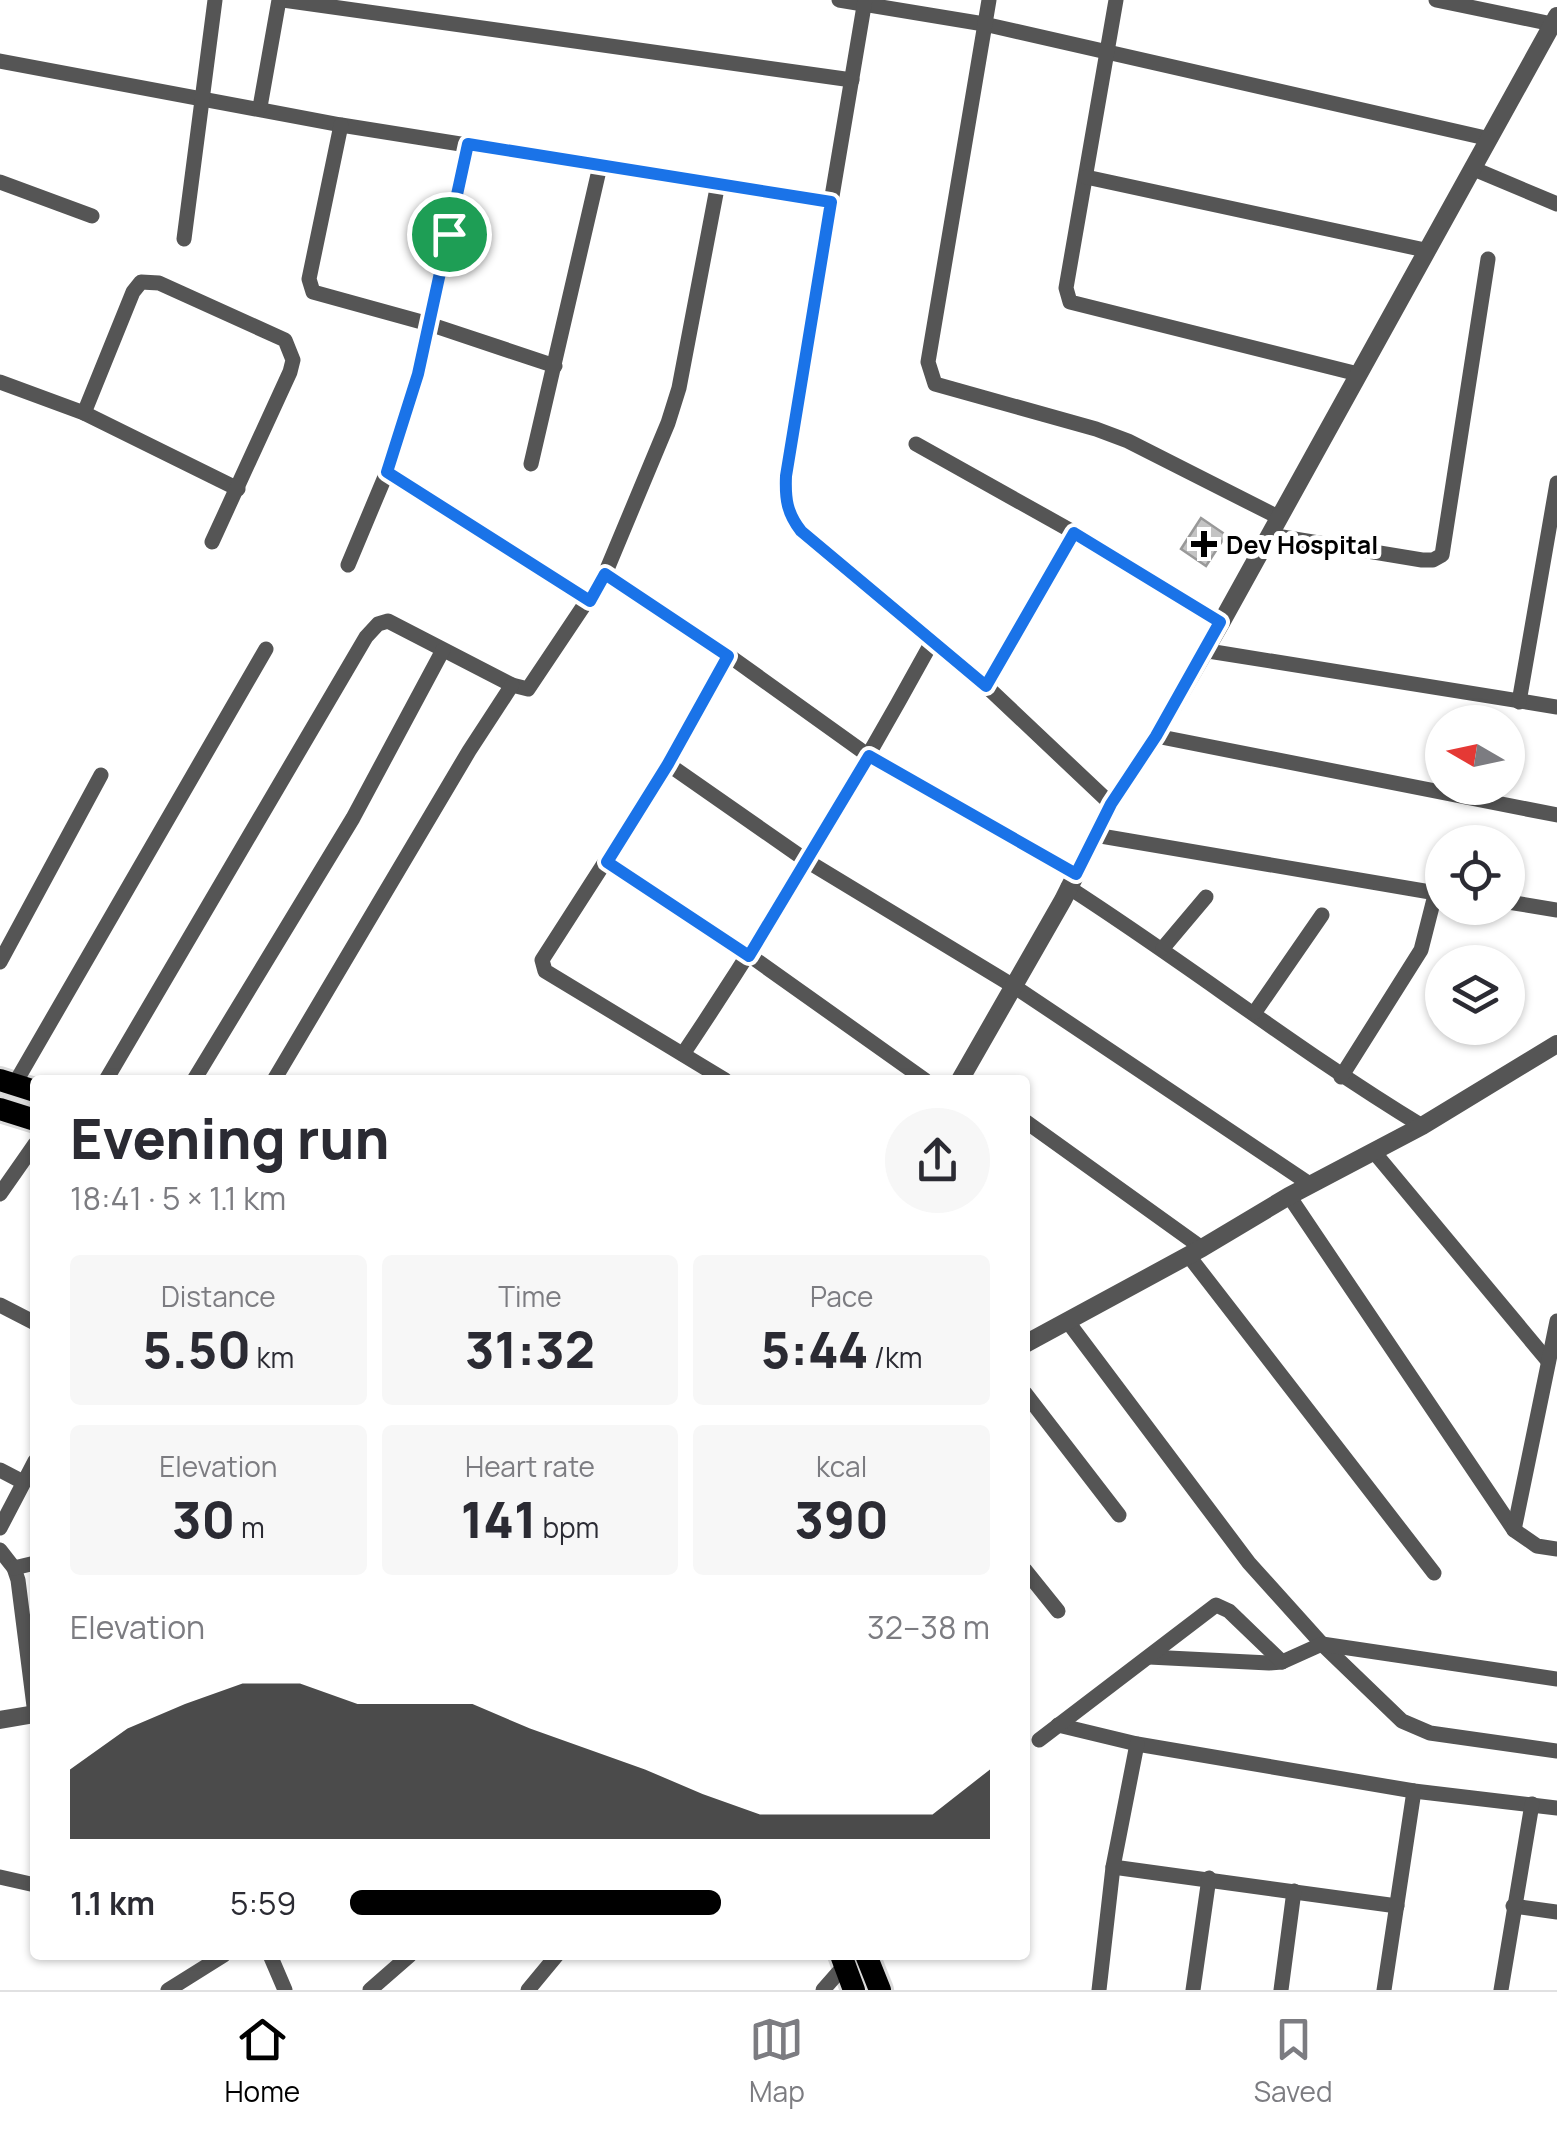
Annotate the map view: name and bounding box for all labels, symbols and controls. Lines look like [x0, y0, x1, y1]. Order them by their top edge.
pin [407, 192, 492, 277]
icon: arrive [422, 207, 477, 262]
place label: Dev Hospital [1226, 527, 1378, 562]
marker: Dev Hospital [1191, 531, 1217, 557]
north arrow [1425, 705, 1525, 805]
map controls [1425, 705, 1525, 1045]
button: locate [1425, 825, 1525, 925]
button: layers [1425, 945, 1525, 1045]
text: Evening run [70, 1100, 389, 1176]
button: share [885, 1108, 990, 1213]
text: 18:41 · 5 × 1.1 km [70, 1176, 286, 1220]
text: Distance [161, 1277, 276, 1315]
text: Time [498, 1277, 562, 1315]
text: Pace [810, 1277, 873, 1315]
text: 5.50 [142, 1315, 251, 1383]
text: 31:32 [465, 1315, 595, 1383]
text: 5:44 [761, 1315, 869, 1383]
text: km [251, 1338, 294, 1376]
text: /km [869, 1338, 923, 1376]
text: Elevation [159, 1447, 277, 1485]
text: Heart rate [465, 1447, 595, 1485]
text: kcal [816, 1447, 867, 1485]
text: 30 [172, 1485, 235, 1553]
text: 141 [461, 1485, 537, 1553]
text: 390 [794, 1485, 889, 1553]
text: m [235, 1508, 265, 1546]
text: bpm [537, 1508, 599, 1546]
text: Elevation [70, 1605, 205, 1649]
text: 32–38 m [867, 1605, 990, 1649]
text: 1.1 km [70, 1881, 155, 1925]
text: 5:59 [230, 1881, 296, 1925]
tab: Home [224, 2012, 300, 2110]
tab: Map [749, 2012, 805, 2110]
tab: Saved [1254, 2012, 1333, 2110]

